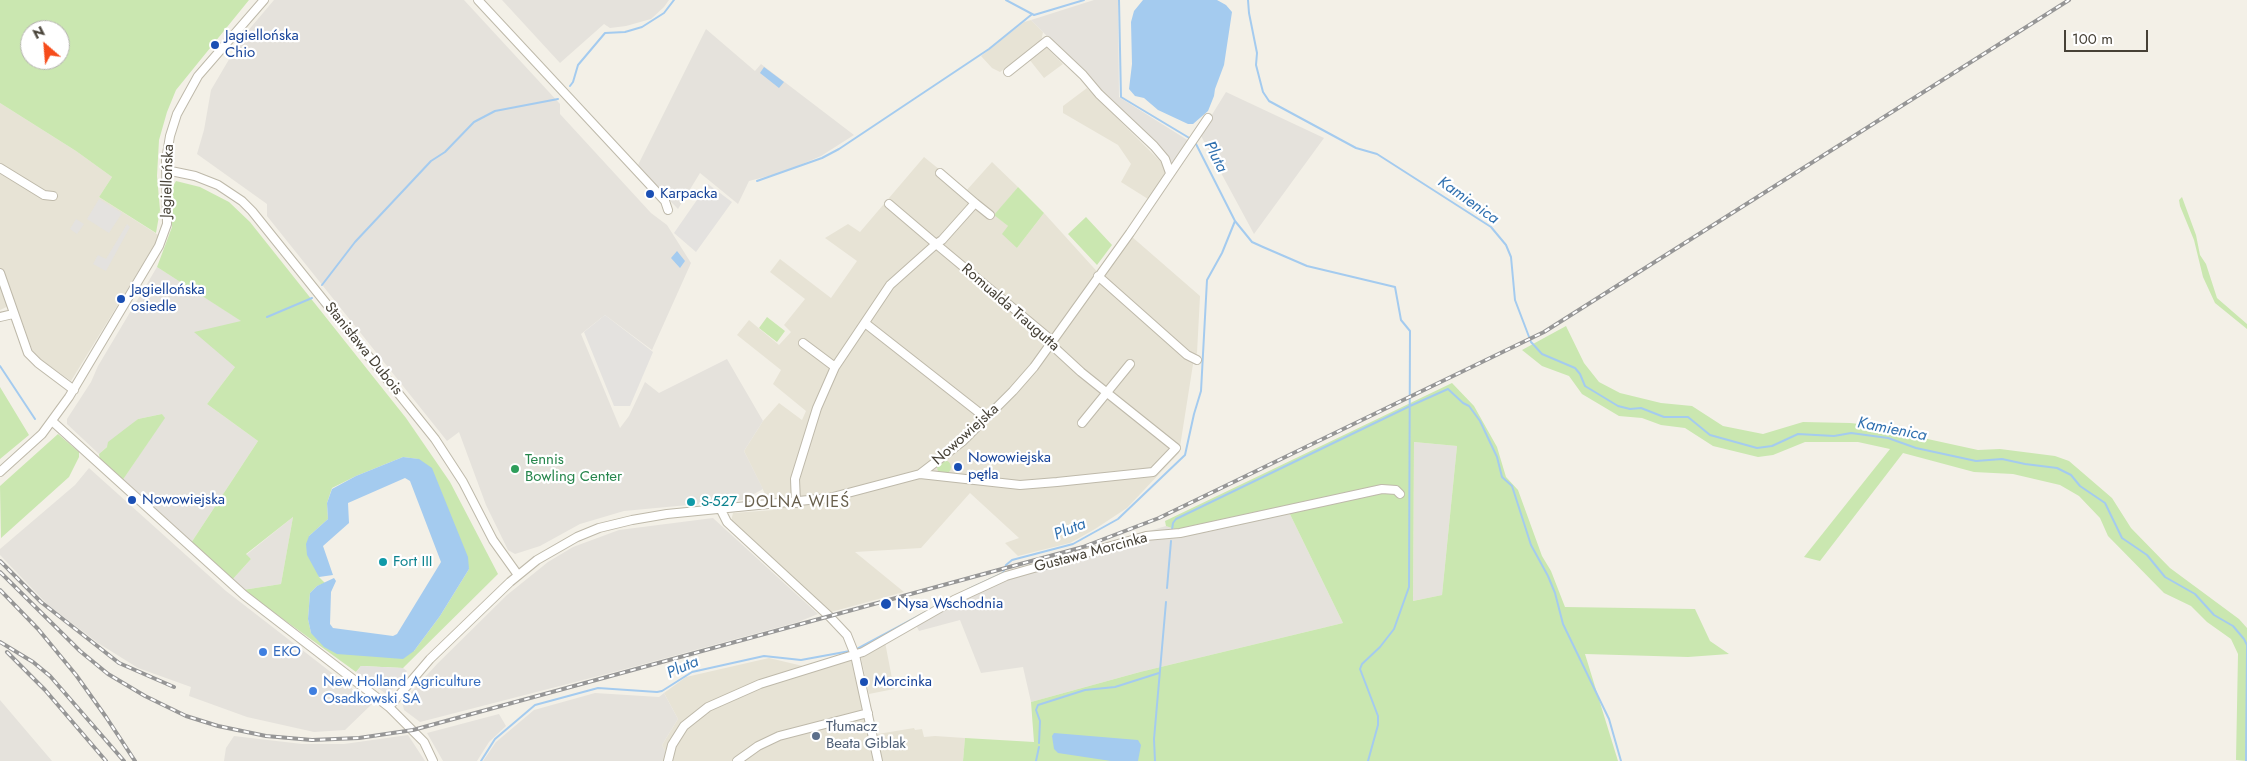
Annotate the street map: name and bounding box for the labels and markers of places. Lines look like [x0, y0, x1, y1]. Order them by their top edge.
place label: Jagiellońska Chio [225, 27, 299, 62]
marker: Jagiellońska Chio [209, 39, 221, 51]
place label: Karpacka [660, 185, 718, 203]
marker: Karpacka [644, 188, 656, 200]
place label: Jagiellońska osiedle [131, 281, 205, 316]
marker: Jagiellońska osiedle [115, 293, 127, 305]
place label: Nowowiejska pętla [968, 449, 1051, 484]
place label: Tennis Bowling Center [525, 451, 622, 486]
marker: Nowowiejska pętla [952, 461, 964, 473]
marker: Tennis Bowling Center [509, 463, 521, 475]
place label: Nowowiejska [142, 491, 225, 509]
place label: S-527 [701, 493, 737, 511]
marker: Nowowiejska [126, 494, 138, 506]
marker: S-527 [685, 496, 697, 508]
place label: Fort III [393, 553, 433, 571]
marker: Fort III [377, 556, 389, 568]
place label: Nysa Wschodnia [897, 595, 1003, 613]
marker: Nysa Wschodnia [879, 597, 893, 611]
place label: EKO [273, 643, 301, 661]
marker: EKO [257, 646, 269, 658]
place label: New Holland Agriculture Osadkowski SA [323, 673, 481, 708]
place label: Morcinka [874, 673, 932, 691]
marker: Morcinka [858, 676, 870, 688]
marker: New Holland Agriculture Osadkowski SA [307, 685, 319, 697]
place label: Tłumacz Beata Giblak [826, 718, 906, 753]
marker: Tłumacz Beata Giblak [810, 730, 822, 742]

